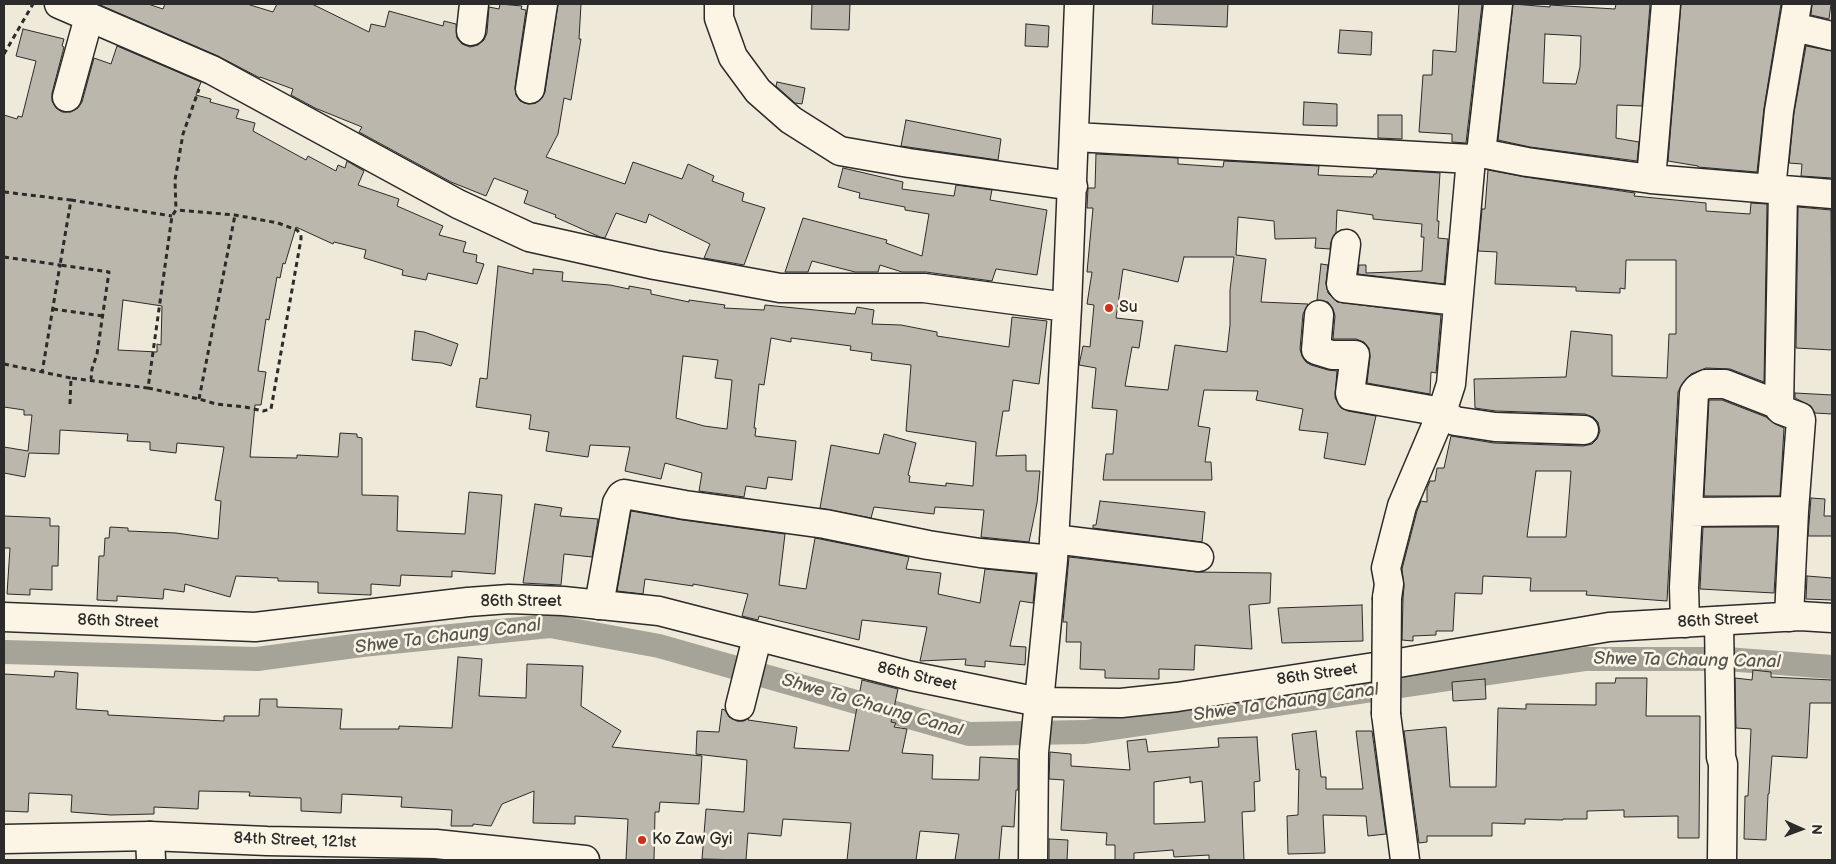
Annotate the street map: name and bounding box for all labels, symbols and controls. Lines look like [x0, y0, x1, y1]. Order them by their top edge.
place label: Su [1119, 298, 1138, 318]
marker: Su [1103, 302, 1115, 314]
street label: 86th Street [480, 592, 562, 612]
street label: 86th Street [1677, 609, 1759, 633]
street label: 86th Street [77, 611, 159, 633]
water label: Shwe Ta Chaung Canal [354, 615, 542, 659]
water label: Shwe Ta Chaung Canal [1593, 649, 1781, 673]
street label: 86th Street [875, 659, 959, 695]
street label: 86th Street [1275, 660, 1359, 690]
water label: Shwe Ta Chaung Canal [779, 670, 965, 742]
water label: Shwe Ta Chaung Canal [1192, 679, 1380, 727]
north arrow [1776, 804, 1826, 854]
text: N [1808, 824, 1825, 835]
street label: 84th Street, 121st [233, 829, 357, 853]
place label: Ko Zaw Gyi [652, 830, 732, 850]
marker: Ko Zaw Gyi [636, 834, 648, 846]

